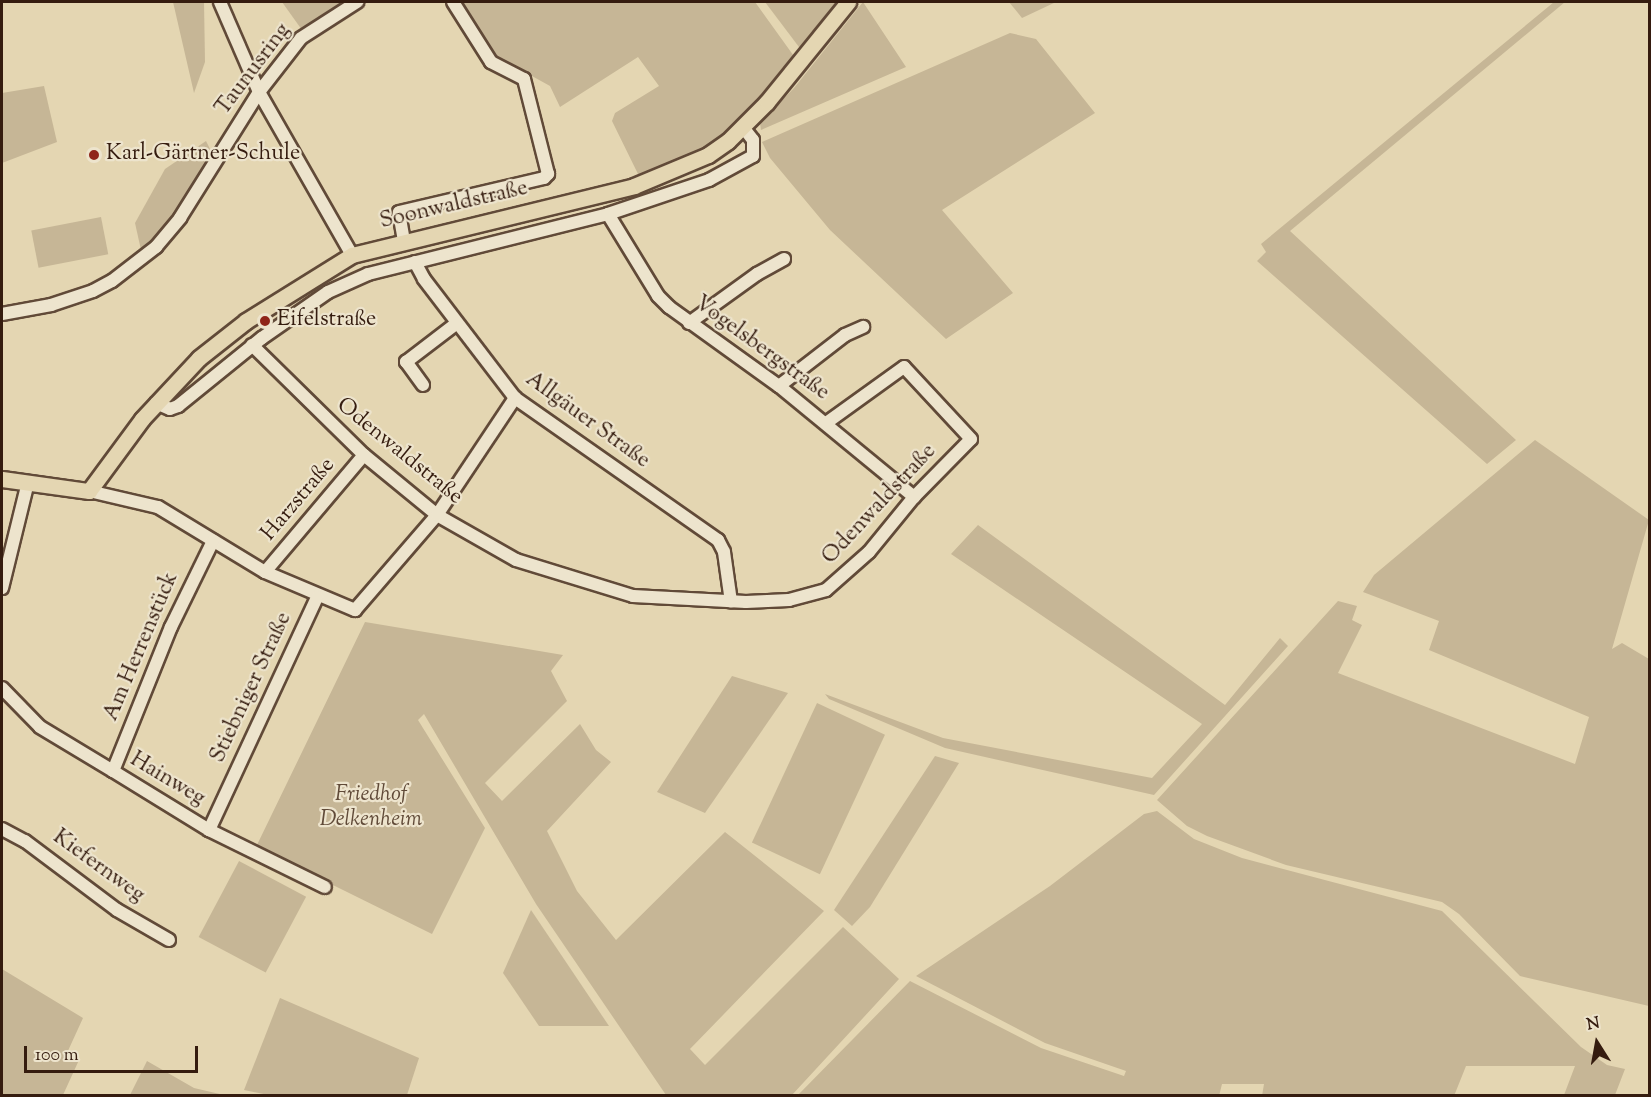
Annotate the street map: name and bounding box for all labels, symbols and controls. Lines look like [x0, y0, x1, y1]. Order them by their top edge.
street label: Taunusring [211, 19, 297, 121]
place label: Karl-Gärtner-Schule [106, 142, 300, 168]
marker: Karl-Gärtner-Schule [87, 148, 101, 162]
street label: Soonwaldstraße [378, 176, 530, 236]
street label: Vogelsbergstraße [688, 291, 834, 407]
place label: Eifelstraße [277, 308, 376, 334]
marker: Eifelstraße [258, 314, 272, 328]
street label: Allgäuer Straße [520, 367, 654, 475]
street label: Odenwaldstraße [330, 393, 468, 511]
street label: Odenwaldstraße [818, 439, 942, 571]
street label: Harzstraße [257, 453, 341, 547]
street label: Am Herrenstück [99, 569, 185, 725]
street label: Stiebniger Straße [206, 609, 298, 767]
street label: Hainweg [125, 747, 209, 813]
park label: Friedhof Delkenheim [320, 782, 422, 834]
street label: Kiefernweg [47, 825, 149, 909]
text: N [1585, 1012, 1602, 1037]
north arrow [1567, 1013, 1627, 1073]
scale bar [27, 1034, 201, 1072]
text: 100 m [35, 1043, 79, 1069]

